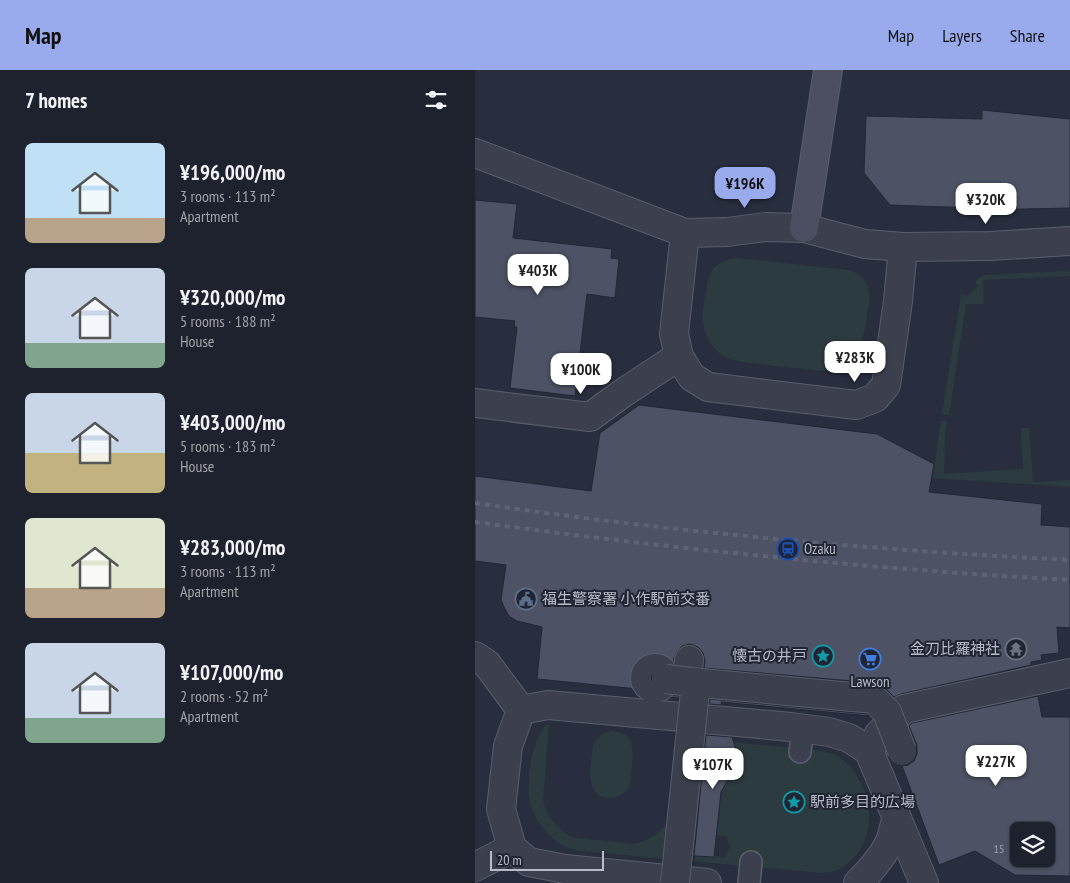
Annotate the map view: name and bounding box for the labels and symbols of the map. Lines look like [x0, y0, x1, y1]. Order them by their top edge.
pin: ¥196K [710, 166, 780, 209]
pin: ¥320K [951, 182, 1021, 225]
pin: ¥403K [503, 254, 573, 296]
pin: ¥283K [820, 340, 890, 383]
pin: ¥100K [546, 352, 616, 395]
station icon: Ozaku [776, 537, 800, 561]
place label: Ozaku [804, 539, 836, 558]
public building icon: 福生警察署 小作駅前交番 [514, 587, 538, 611]
place label: 福生警察署 小作駅前交番 [542, 589, 710, 608]
temple icon: 金刀比羅神社 [1004, 637, 1028, 661]
place label: 金刀比羅神社 [910, 639, 1000, 658]
place icon: 懐古の井戸 [811, 644, 835, 668]
place label: 懐古の井戸 [732, 646, 807, 665]
supermarket icon: Lawson [858, 647, 882, 671]
place label: Lawson [850, 672, 890, 691]
pin: ¥227K [961, 744, 1031, 787]
pin: ¥107K [678, 748, 748, 790]
place icon: 駅前多目的広場 [782, 790, 806, 814]
place label: 駅前多目的広場 [810, 792, 915, 811]
house number: 15 [994, 841, 1004, 856]
scale bar [490, 848, 604, 871]

